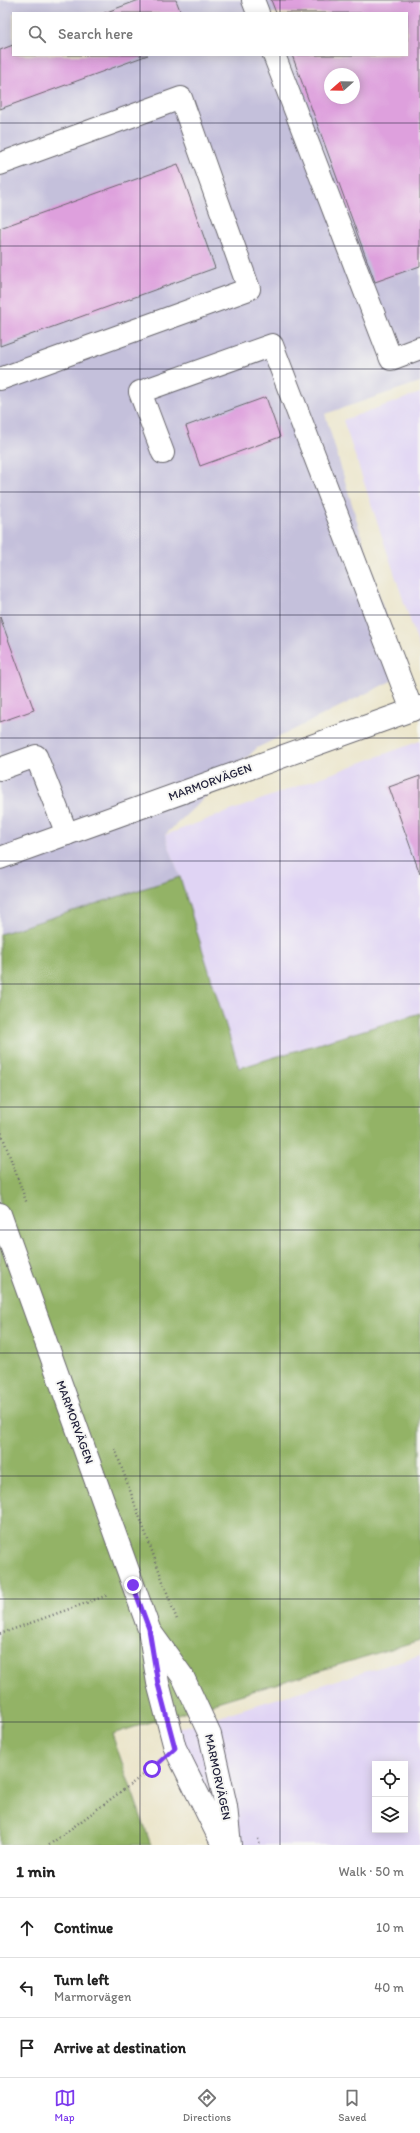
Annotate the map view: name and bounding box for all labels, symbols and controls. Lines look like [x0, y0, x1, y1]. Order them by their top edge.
search box [12, 12, 408, 56]
icon: search [26, 23, 48, 45]
text: Search here [58, 25, 133, 43]
north arrow [324, 68, 360, 104]
street label: MARMORVÄGEN [166, 760, 254, 804]
street label: MARMORVÄGEN [53, 1378, 97, 1466]
route end [124, 1576, 142, 1594]
street label: MARMORVÄGEN [202, 1733, 234, 1821]
route start [143, 1760, 161, 1778]
map controls [372, 1761, 408, 1833]
button: locate [372, 1761, 408, 1797]
button: layers [372, 1797, 408, 1833]
text: 1 min [16, 1861, 55, 1881]
text: Walk · 50 m [339, 1864, 404, 1879]
icon: ahead [16, 1917, 38, 1939]
text: Continue [54, 1919, 113, 1937]
text: 10 m [376, 1920, 404, 1935]
text: Turn left [54, 1971, 109, 1989]
icon: left [16, 1977, 38, 1999]
text: 40 m [374, 1980, 404, 1995]
text: Marmorvägen [54, 1989, 131, 2004]
icon: arrive [16, 2037, 38, 2059]
text: Arrive at destination [54, 2039, 186, 2057]
tab: Map [54, 2087, 76, 2124]
tab: Directions [183, 2087, 231, 2124]
tab: Saved [338, 2087, 366, 2124]

